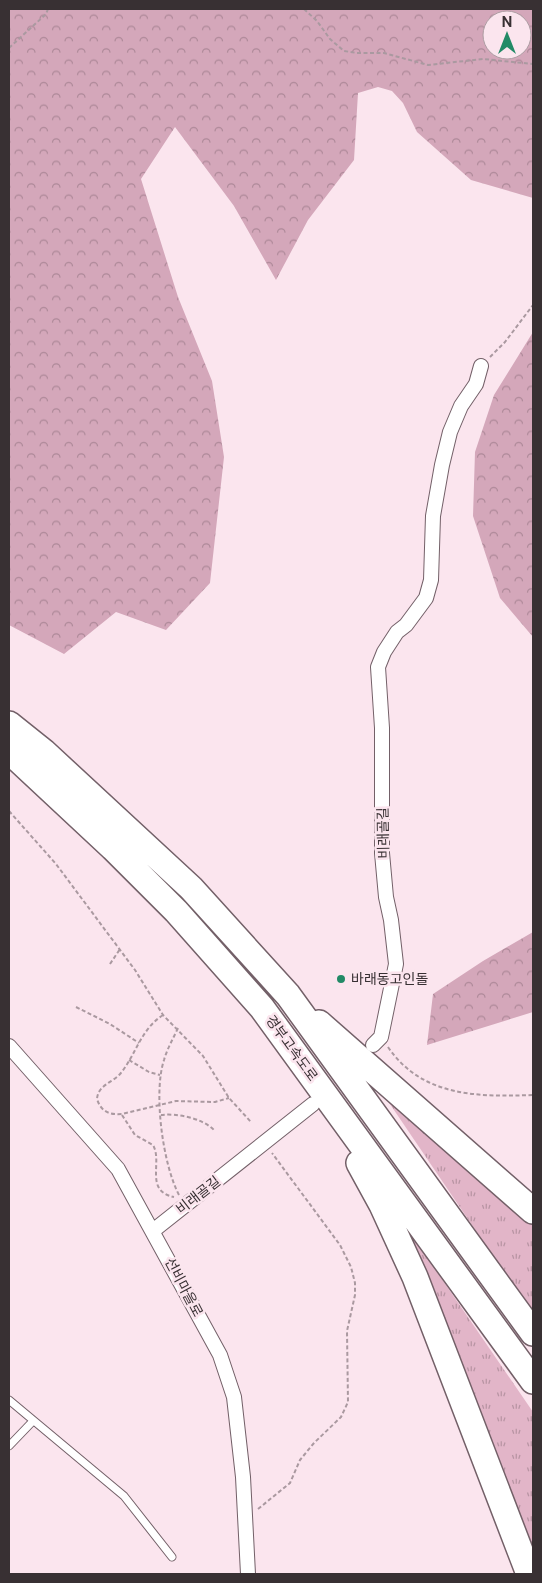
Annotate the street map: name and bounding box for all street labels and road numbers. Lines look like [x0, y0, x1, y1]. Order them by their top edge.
street label: 비래골길 [375, 807, 391, 859]
street label: 경부고속도로 [263, 1012, 321, 1084]
street label: 비래골길 [173, 1173, 223, 1217]
street label: 선비마을로 [162, 1255, 206, 1319]

